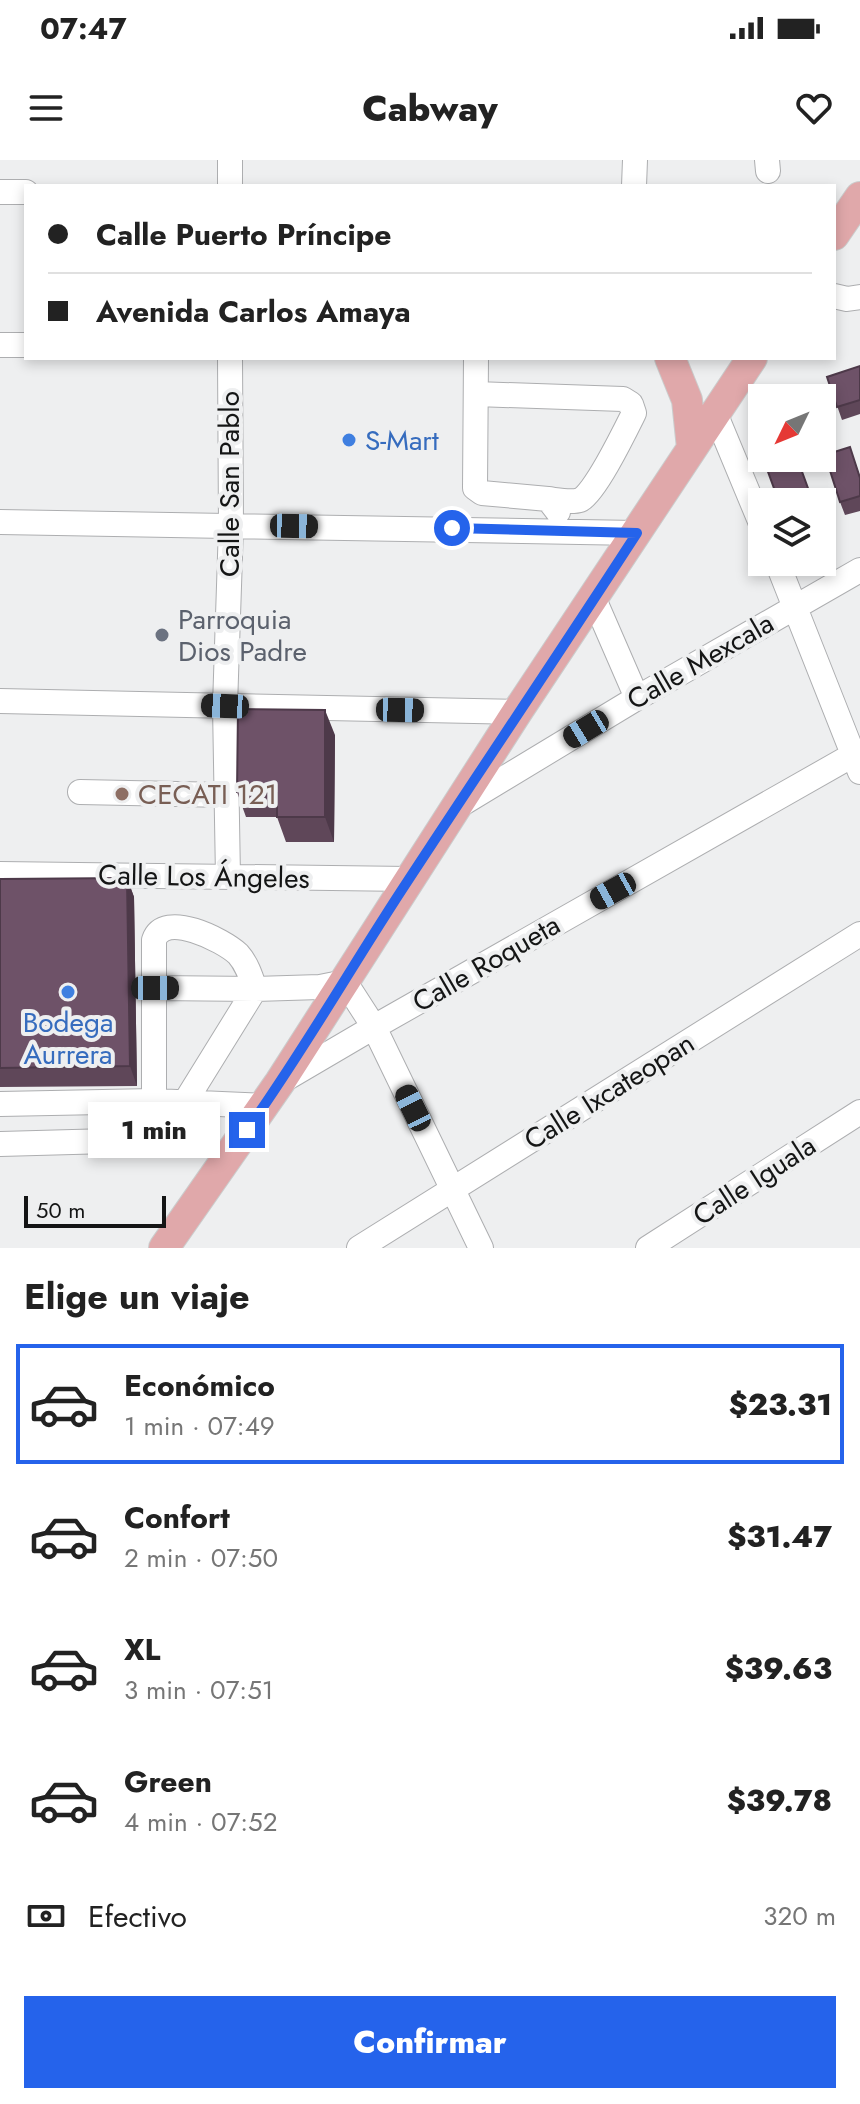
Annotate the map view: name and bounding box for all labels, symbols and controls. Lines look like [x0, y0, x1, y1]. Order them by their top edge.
text: 07:47 [40, 7, 127, 50]
text: Cabway [362, 82, 498, 134]
icon: menu [24, 86, 68, 130]
icon: heart [792, 86, 836, 130]
text: Calle Puerto Príncipe [96, 213, 391, 256]
text: Avenida Carlos Amaya [96, 290, 411, 333]
north arrow [748, 384, 836, 472]
map controls [748, 384, 836, 576]
street label: Calle San Pablo [209, 391, 250, 577]
place label: S-Mart [365, 420, 439, 461]
marker: S-Mart [340, 431, 358, 449]
button: layers [748, 488, 836, 576]
route start [434, 510, 470, 546]
car [270, 514, 318, 538]
place label: Parroquia Dios Padre [178, 599, 307, 672]
street label: Calle Mexcala [619, 603, 781, 720]
marker: Parroquia Dios Padre [153, 626, 171, 644]
car [201, 693, 249, 719]
car [376, 698, 424, 722]
car [559, 706, 613, 752]
place label: CECATI 121 [138, 774, 277, 815]
marker: CECATI 121 [113, 785, 131, 803]
street label: Calle Los Ángeles [98, 854, 310, 899]
car [586, 869, 640, 913]
street label: Calle Roqueta [405, 905, 568, 1022]
car [131, 976, 179, 1000]
marker: Bodega Aurrera [59, 983, 77, 1001]
place label: Bodega Aurrera [23, 1002, 113, 1075]
street label: Calle Ixcateopan [516, 1023, 702, 1160]
car [392, 1081, 434, 1135]
callout: 1 min [87, 1102, 219, 1158]
text: 1 min [121, 1111, 187, 1149]
route end [229, 1112, 265, 1148]
street label: Calle Iguala [685, 1125, 824, 1236]
scale bar [24, 1192, 166, 1228]
text: 50 m [36, 1194, 85, 1226]
text: Elige un viaje [24, 1270, 250, 1322]
text: Económico [124, 1364, 275, 1407]
icon: car [28, 1368, 100, 1440]
text: $23.31 [729, 1383, 832, 1426]
text: 1 min · 07:49 [124, 1407, 275, 1445]
text: Confort [124, 1496, 230, 1539]
icon: car [28, 1500, 100, 1572]
text: $31.47 [727, 1515, 832, 1558]
text: 2 min · 07:50 [124, 1539, 278, 1577]
text: XL [124, 1628, 160, 1671]
icon: car [28, 1632, 100, 1704]
text: $39.63 [725, 1647, 832, 1690]
text: 3 min · 07:51 [124, 1671, 274, 1709]
text: Green [124, 1760, 212, 1803]
icon: car [28, 1764, 100, 1836]
text: $39.78 [727, 1779, 832, 1822]
text: 4 min · 07:52 [124, 1803, 278, 1841]
icon: cash [24, 1894, 68, 1938]
text: Efectivo [88, 1895, 187, 1938]
text: 320 m [763, 1897, 836, 1935]
button: Confirmar [24, 1996, 836, 2088]

